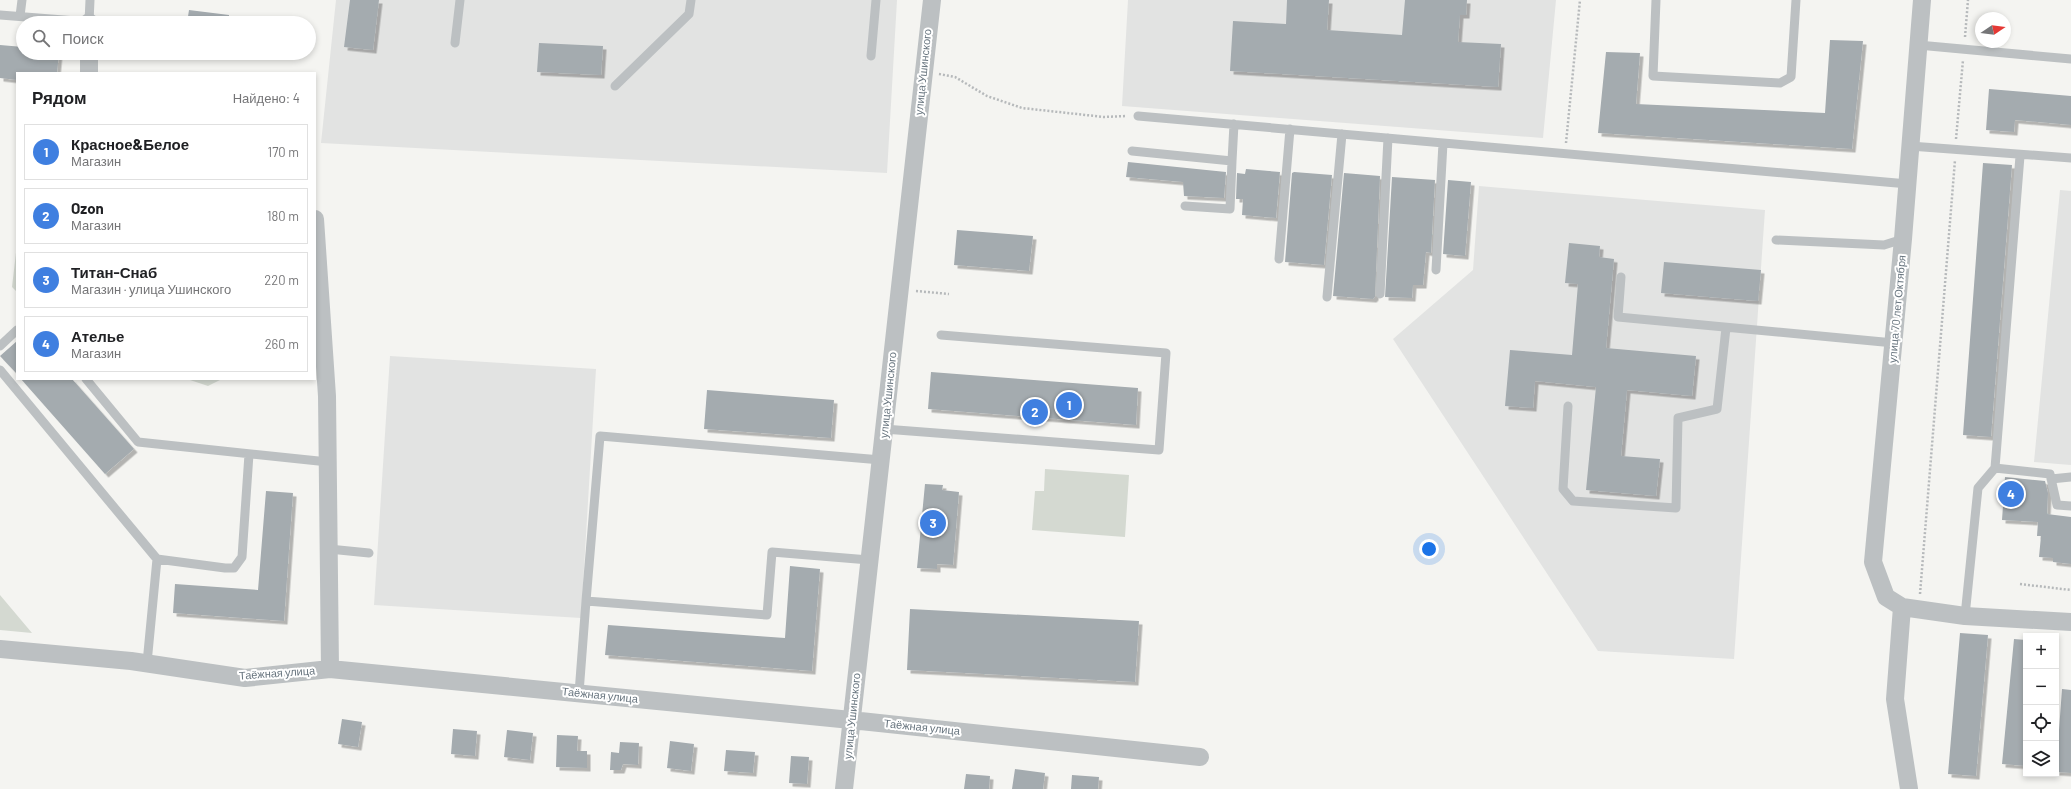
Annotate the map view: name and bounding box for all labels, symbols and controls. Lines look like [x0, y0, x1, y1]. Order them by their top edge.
north arrow [1975, 12, 2011, 48]
search box [16, 16, 316, 60]
icon: search [30, 27, 52, 49]
street label: улица Ушинского [912, 28, 933, 116]
text: Поиск [62, 29, 104, 47]
text: Рядом [32, 87, 87, 107]
text: Найдено: 4 [233, 90, 300, 106]
text: Красное&Белое [71, 135, 189, 153]
text: 1 [44, 144, 48, 160]
text: 170 m [268, 144, 299, 160]
text: Магазин [71, 153, 121, 169]
text: Ozon [71, 199, 104, 217]
text: 2 [42, 208, 50, 224]
text: 180 m [267, 208, 299, 224]
text: Магазин [71, 217, 121, 233]
street label: улица 70 лет Октября [1885, 254, 1908, 363]
text: Титан-Снаб [71, 263, 157, 281]
text: 3 [42, 272, 50, 288]
text: 220 m [264, 272, 299, 288]
text: Магазин · улица Ушинского [71, 281, 231, 297]
text: Ателье [71, 327, 124, 345]
text: 4 [42, 336, 50, 352]
text: 260 m [265, 336, 299, 352]
text: Магазин [71, 345, 121, 361]
street label: улица Ушинского [877, 351, 898, 439]
pin: 1 [1056, 390, 1082, 420]
pin: 2 [1022, 397, 1048, 427]
pin: 4 [1998, 479, 2024, 509]
pin: 3 [920, 508, 946, 538]
your location [1419, 539, 1439, 559]
map controls [2023, 633, 2059, 777]
button: + [2023, 633, 2059, 669]
street label: Таёжная улица [238, 663, 316, 682]
button: − [2023, 669, 2059, 705]
street label: улица Ушинского [841, 672, 862, 760]
street label: Таёжная улица [561, 684, 640, 705]
button: locate [2023, 705, 2059, 741]
street label: Таёжная улица [883, 716, 962, 737]
button: layers [2023, 741, 2059, 777]

